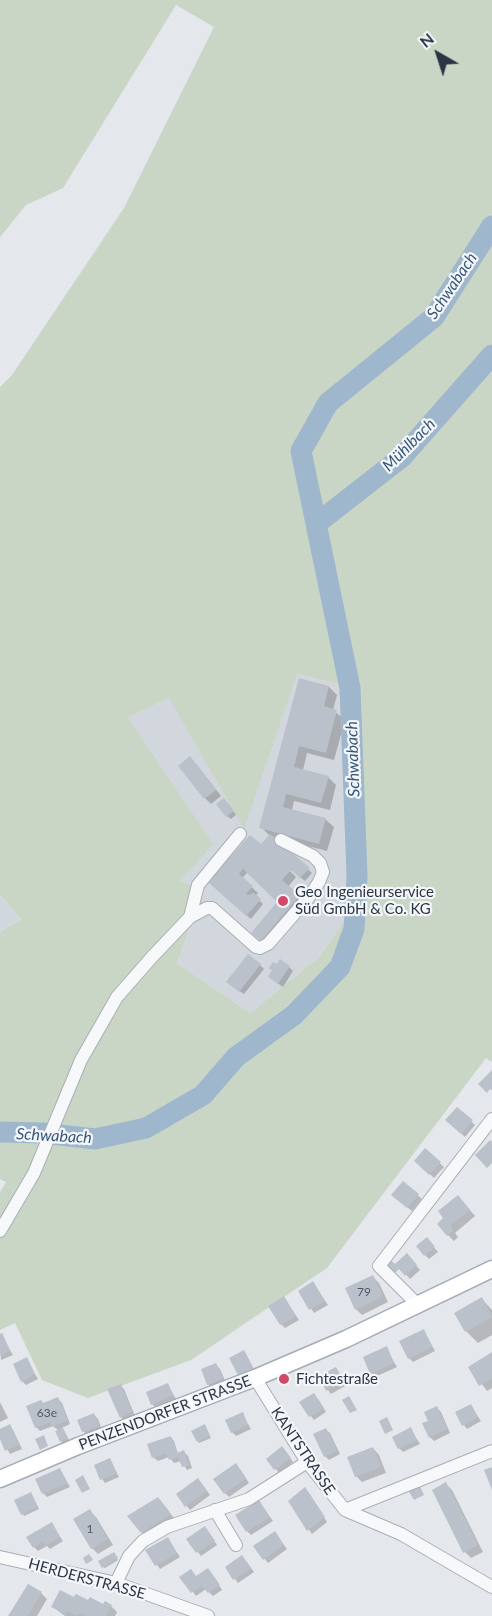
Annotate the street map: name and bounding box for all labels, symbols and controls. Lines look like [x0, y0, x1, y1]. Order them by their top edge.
north arrow [408, 24, 468, 84]
text: N [416, 28, 437, 51]
water label: Schwabach [423, 249, 481, 323]
water label: Mühlbach [379, 415, 439, 475]
water label: Schwabach [342, 721, 364, 797]
place label: Geo Ingenieurservice Süd GmbH & Co. KG [295, 883, 434, 918]
marker: Geo Ingenieurservice Süd GmbH & Co. KG [276, 894, 290, 908]
water label: Schwabach [16, 1124, 92, 1148]
house number: 79 [357, 1285, 371, 1299]
place label: Fichtestraße [296, 1370, 378, 1388]
street label: PENZENDORFER STRASSE [76, 1372, 254, 1454]
marker: Fichtestraße [277, 1372, 291, 1386]
street label: KANTSTRASSE [267, 1404, 339, 1498]
house number: 63e [37, 1406, 57, 1420]
house number: 1 [87, 1522, 93, 1536]
street label: HERDERSTRASSE [26, 1555, 148, 1603]

